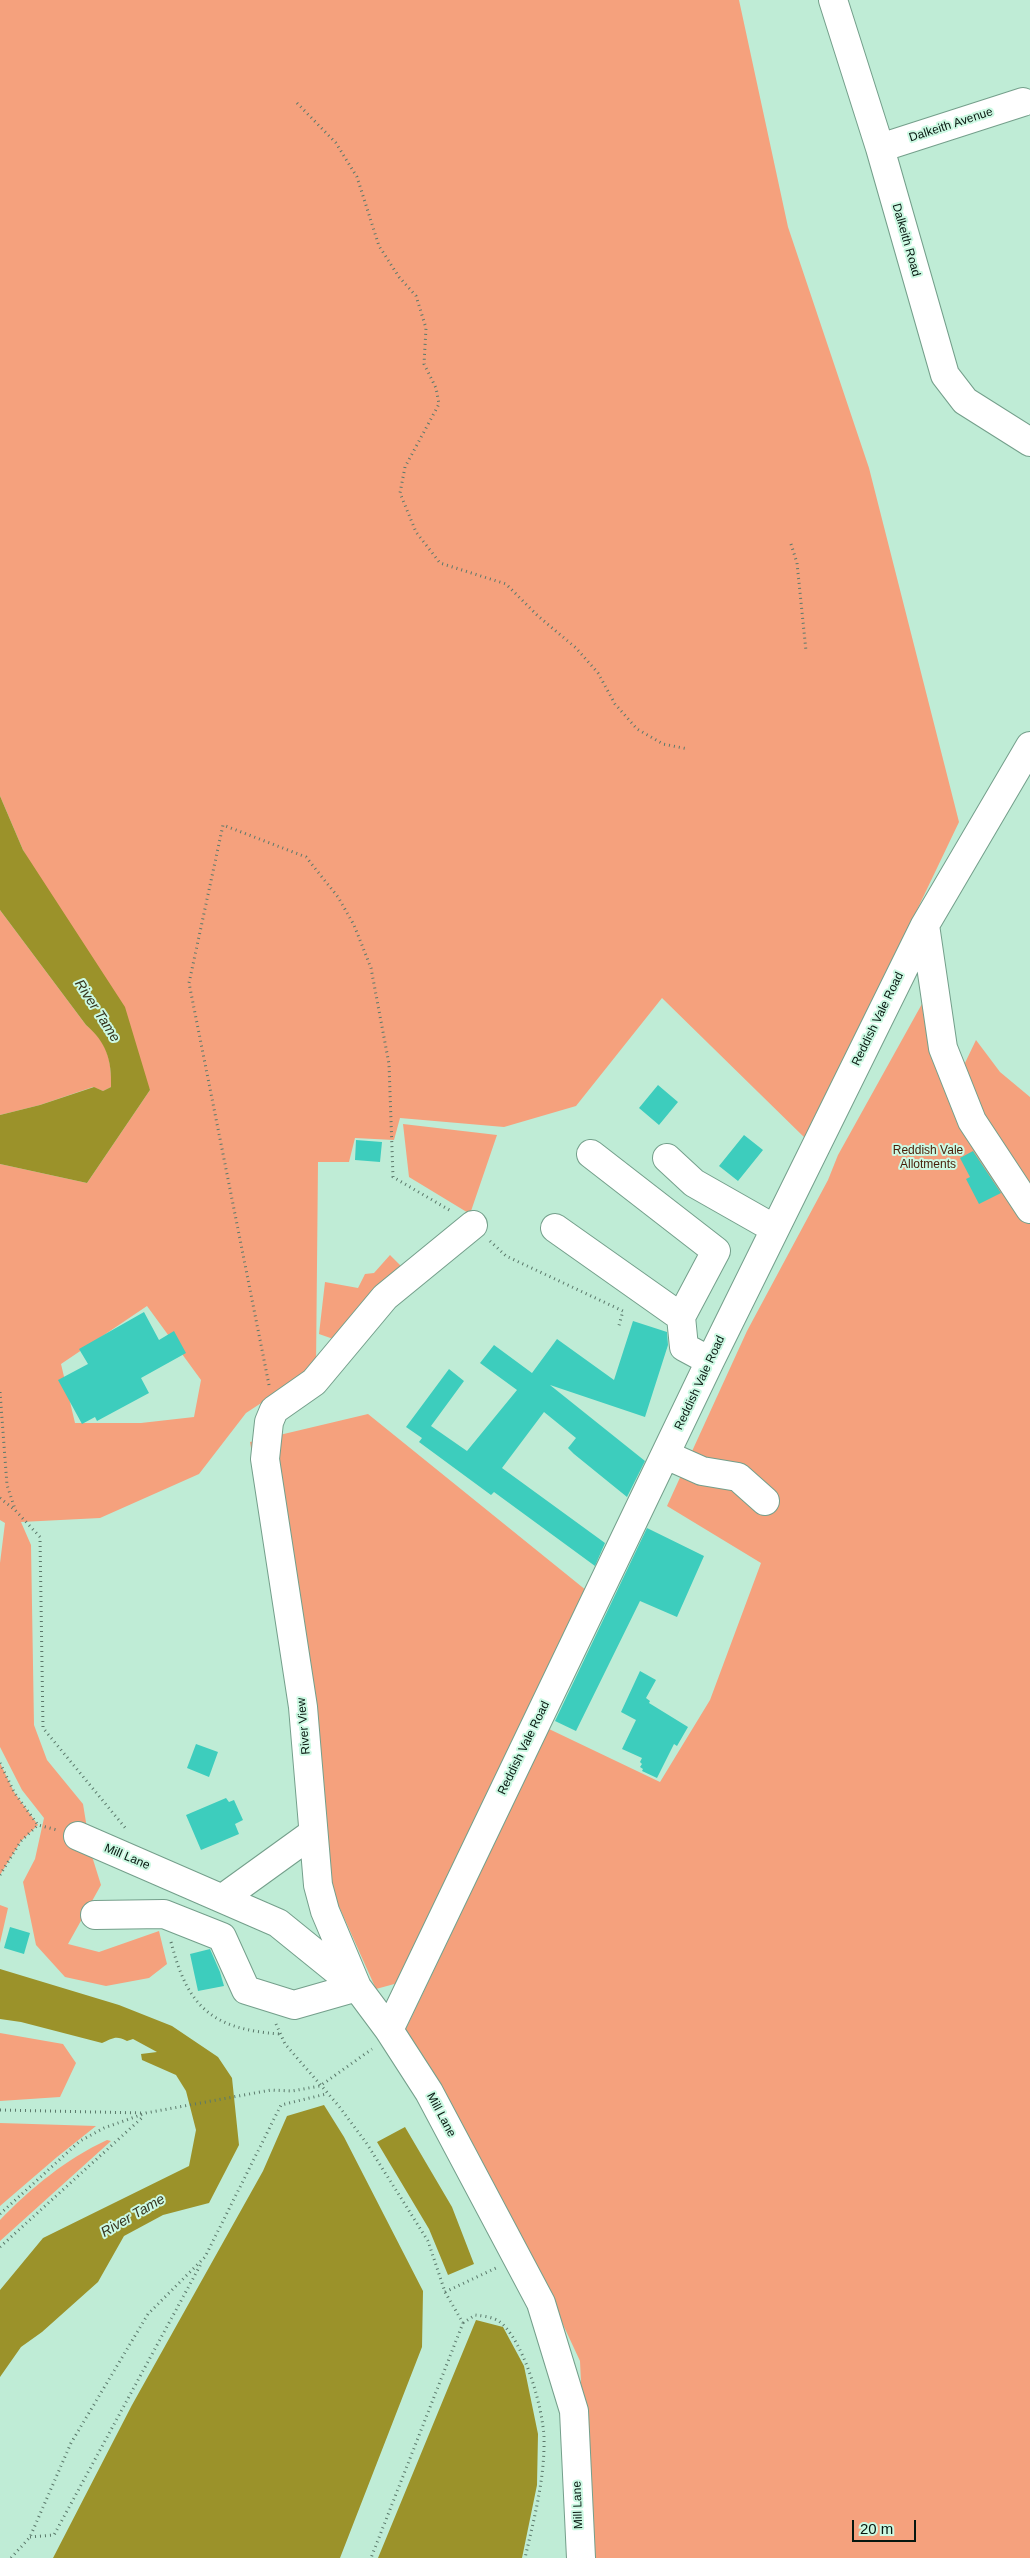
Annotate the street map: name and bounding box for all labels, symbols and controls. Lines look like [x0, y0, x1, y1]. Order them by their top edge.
street label: Dalkeith Avenue [907, 105, 995, 145]
street label: Dalkeith Road [889, 202, 923, 278]
street label: Reddish Vale Road [849, 970, 907, 1068]
water label: River Tame [71, 977, 123, 1045]
park label: Reddish Vale Allotments [893, 1144, 963, 1172]
street label: Reddish Vale Road [672, 1334, 728, 1432]
street label: River View [294, 1697, 314, 1755]
street label: Reddish Vale Road [495, 1699, 553, 1797]
street label: Mill Lane [102, 1841, 152, 1873]
street label: Mill Lane [423, 2090, 459, 2140]
water label: River Tame [98, 2191, 168, 2241]
street label: Mill Lane [570, 2481, 586, 2529]
scale bar [855, 2510, 919, 2542]
text: 20 m [860, 2520, 893, 2537]

